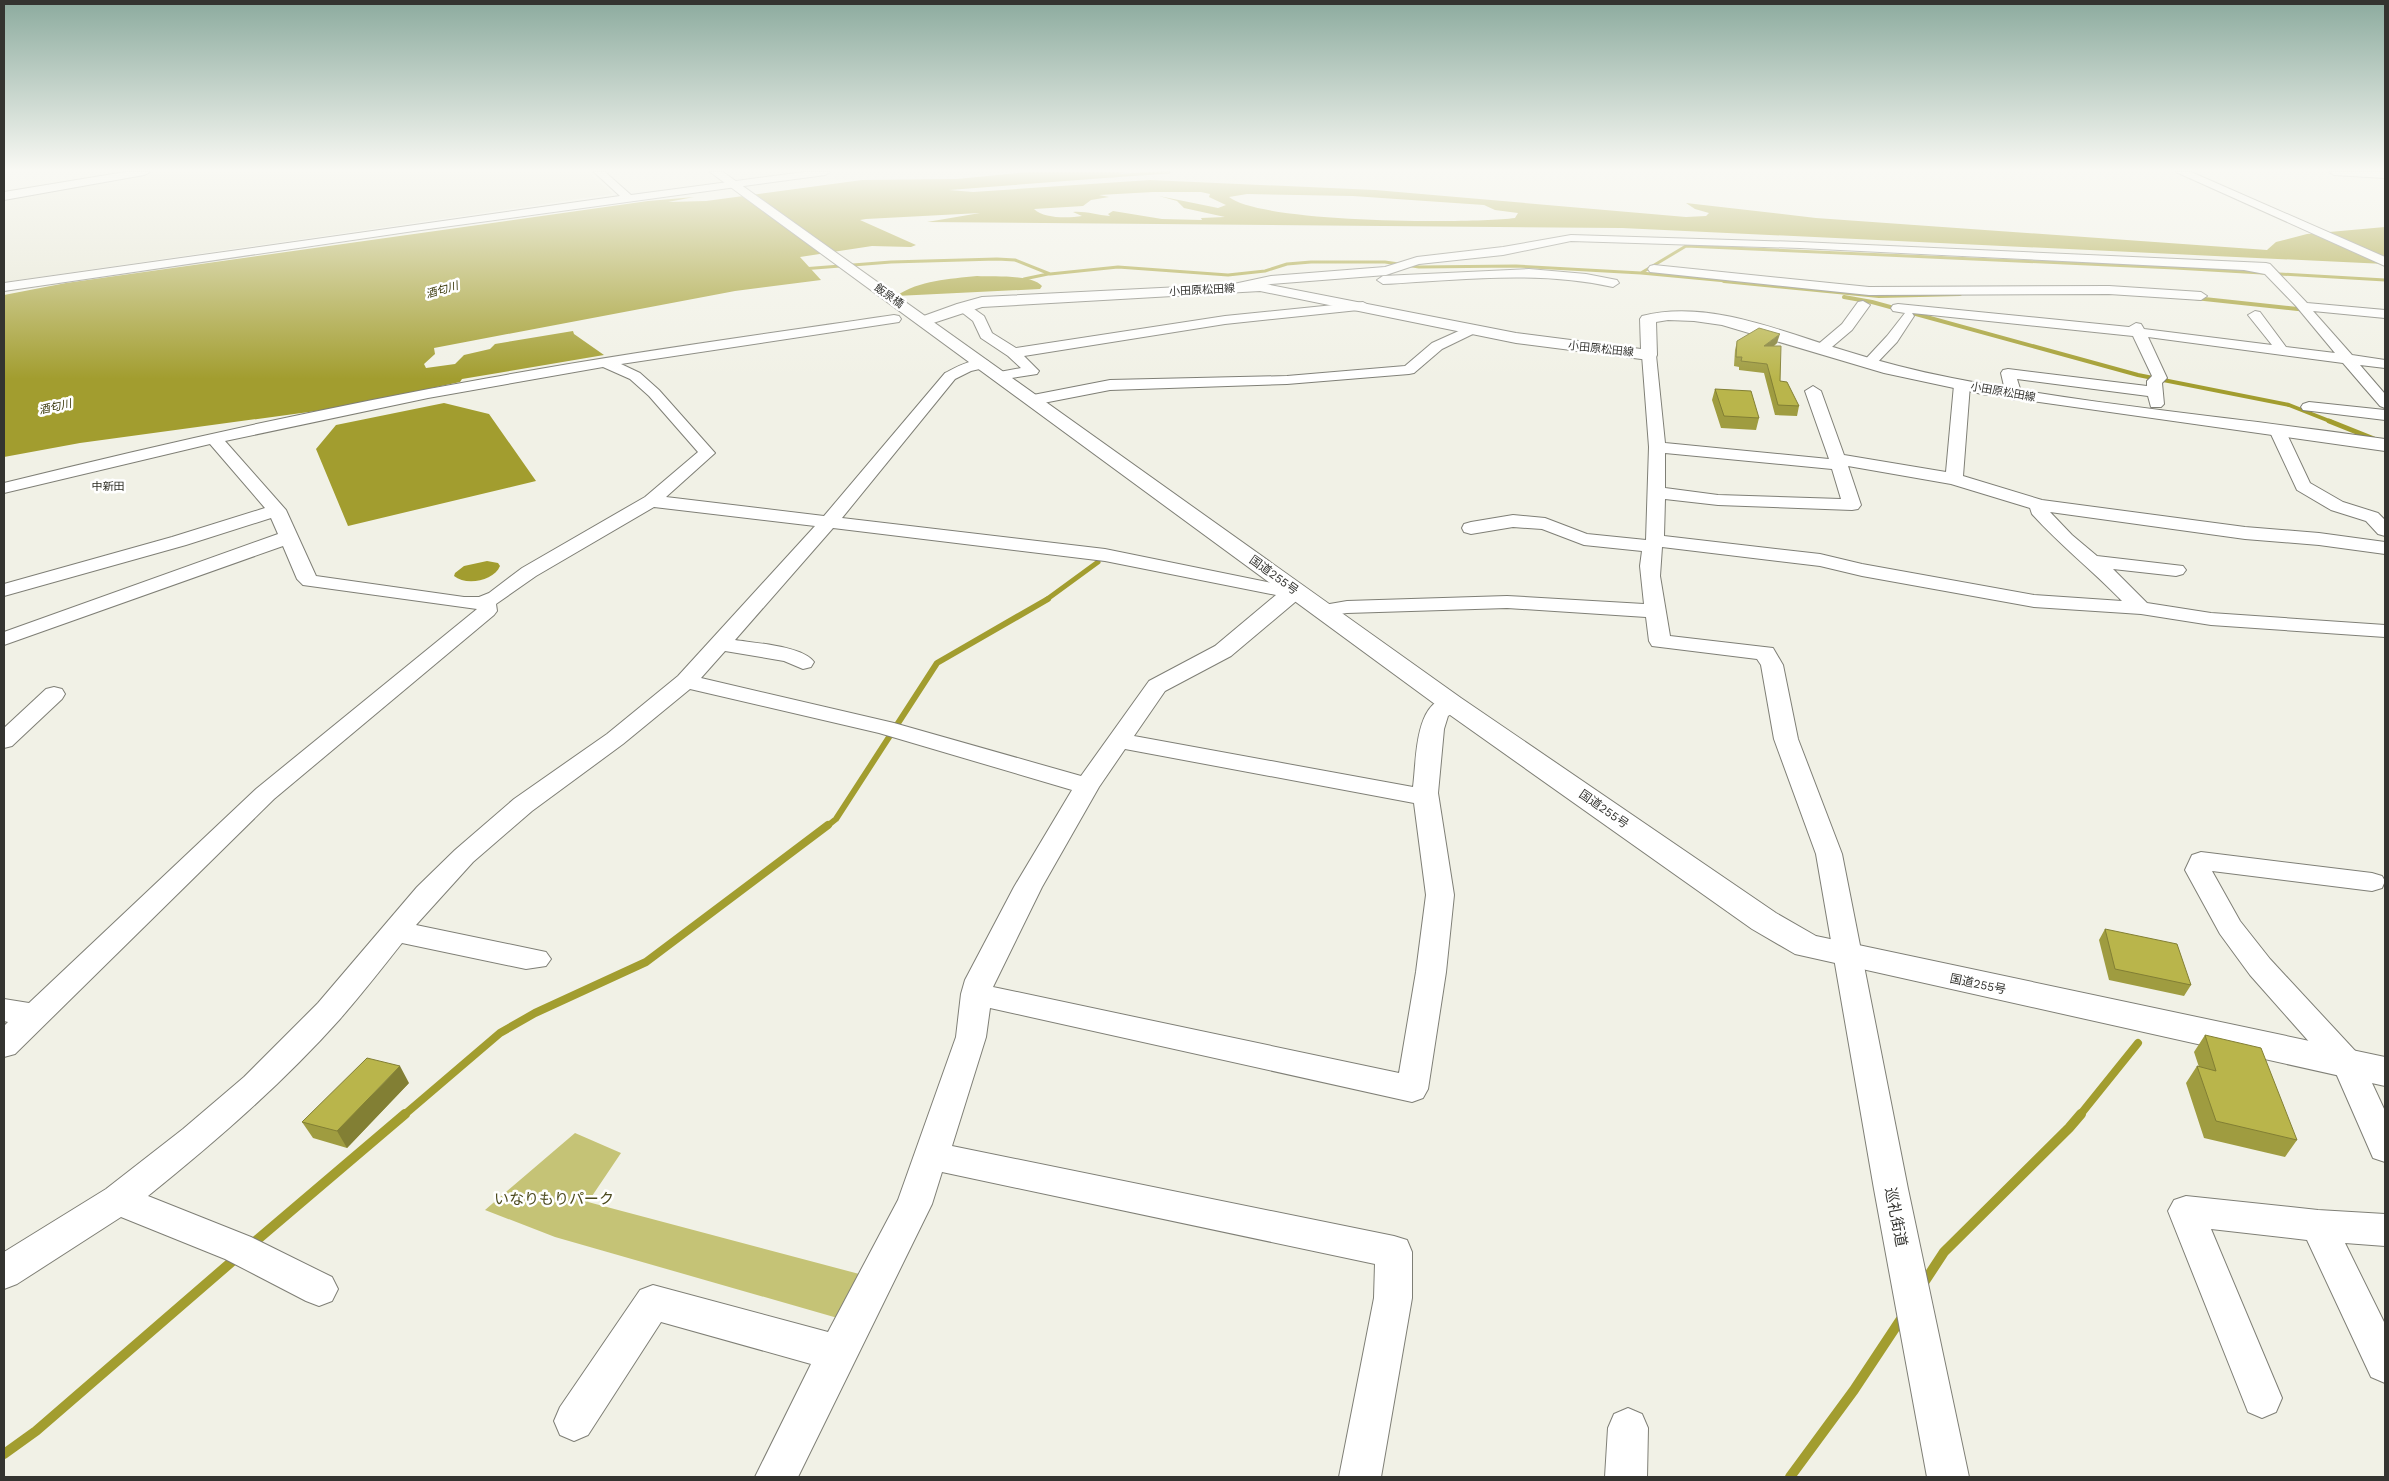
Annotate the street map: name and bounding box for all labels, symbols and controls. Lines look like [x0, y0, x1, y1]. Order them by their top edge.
water label: 酒匂川 [424, 279, 461, 301]
street label: 飯泉橋 [872, 281, 906, 311]
street label: 小田原松田線 [1169, 282, 1235, 298]
street label: 小田原松田線 [1568, 339, 1634, 359]
street label: 小田原松田線 [1969, 380, 2037, 404]
water label: 酒匂川 [37, 397, 74, 417]
district label: 中新田 [92, 480, 125, 493]
street label: 国道255号 [1247, 553, 1301, 597]
street label: 国道255号 [1577, 787, 1631, 831]
street label: 国道255号 [1949, 971, 2007, 997]
street label: 巡礼街道 [1881, 1186, 1911, 1248]
park label: いなりもりパーク [494, 1190, 614, 1208]

